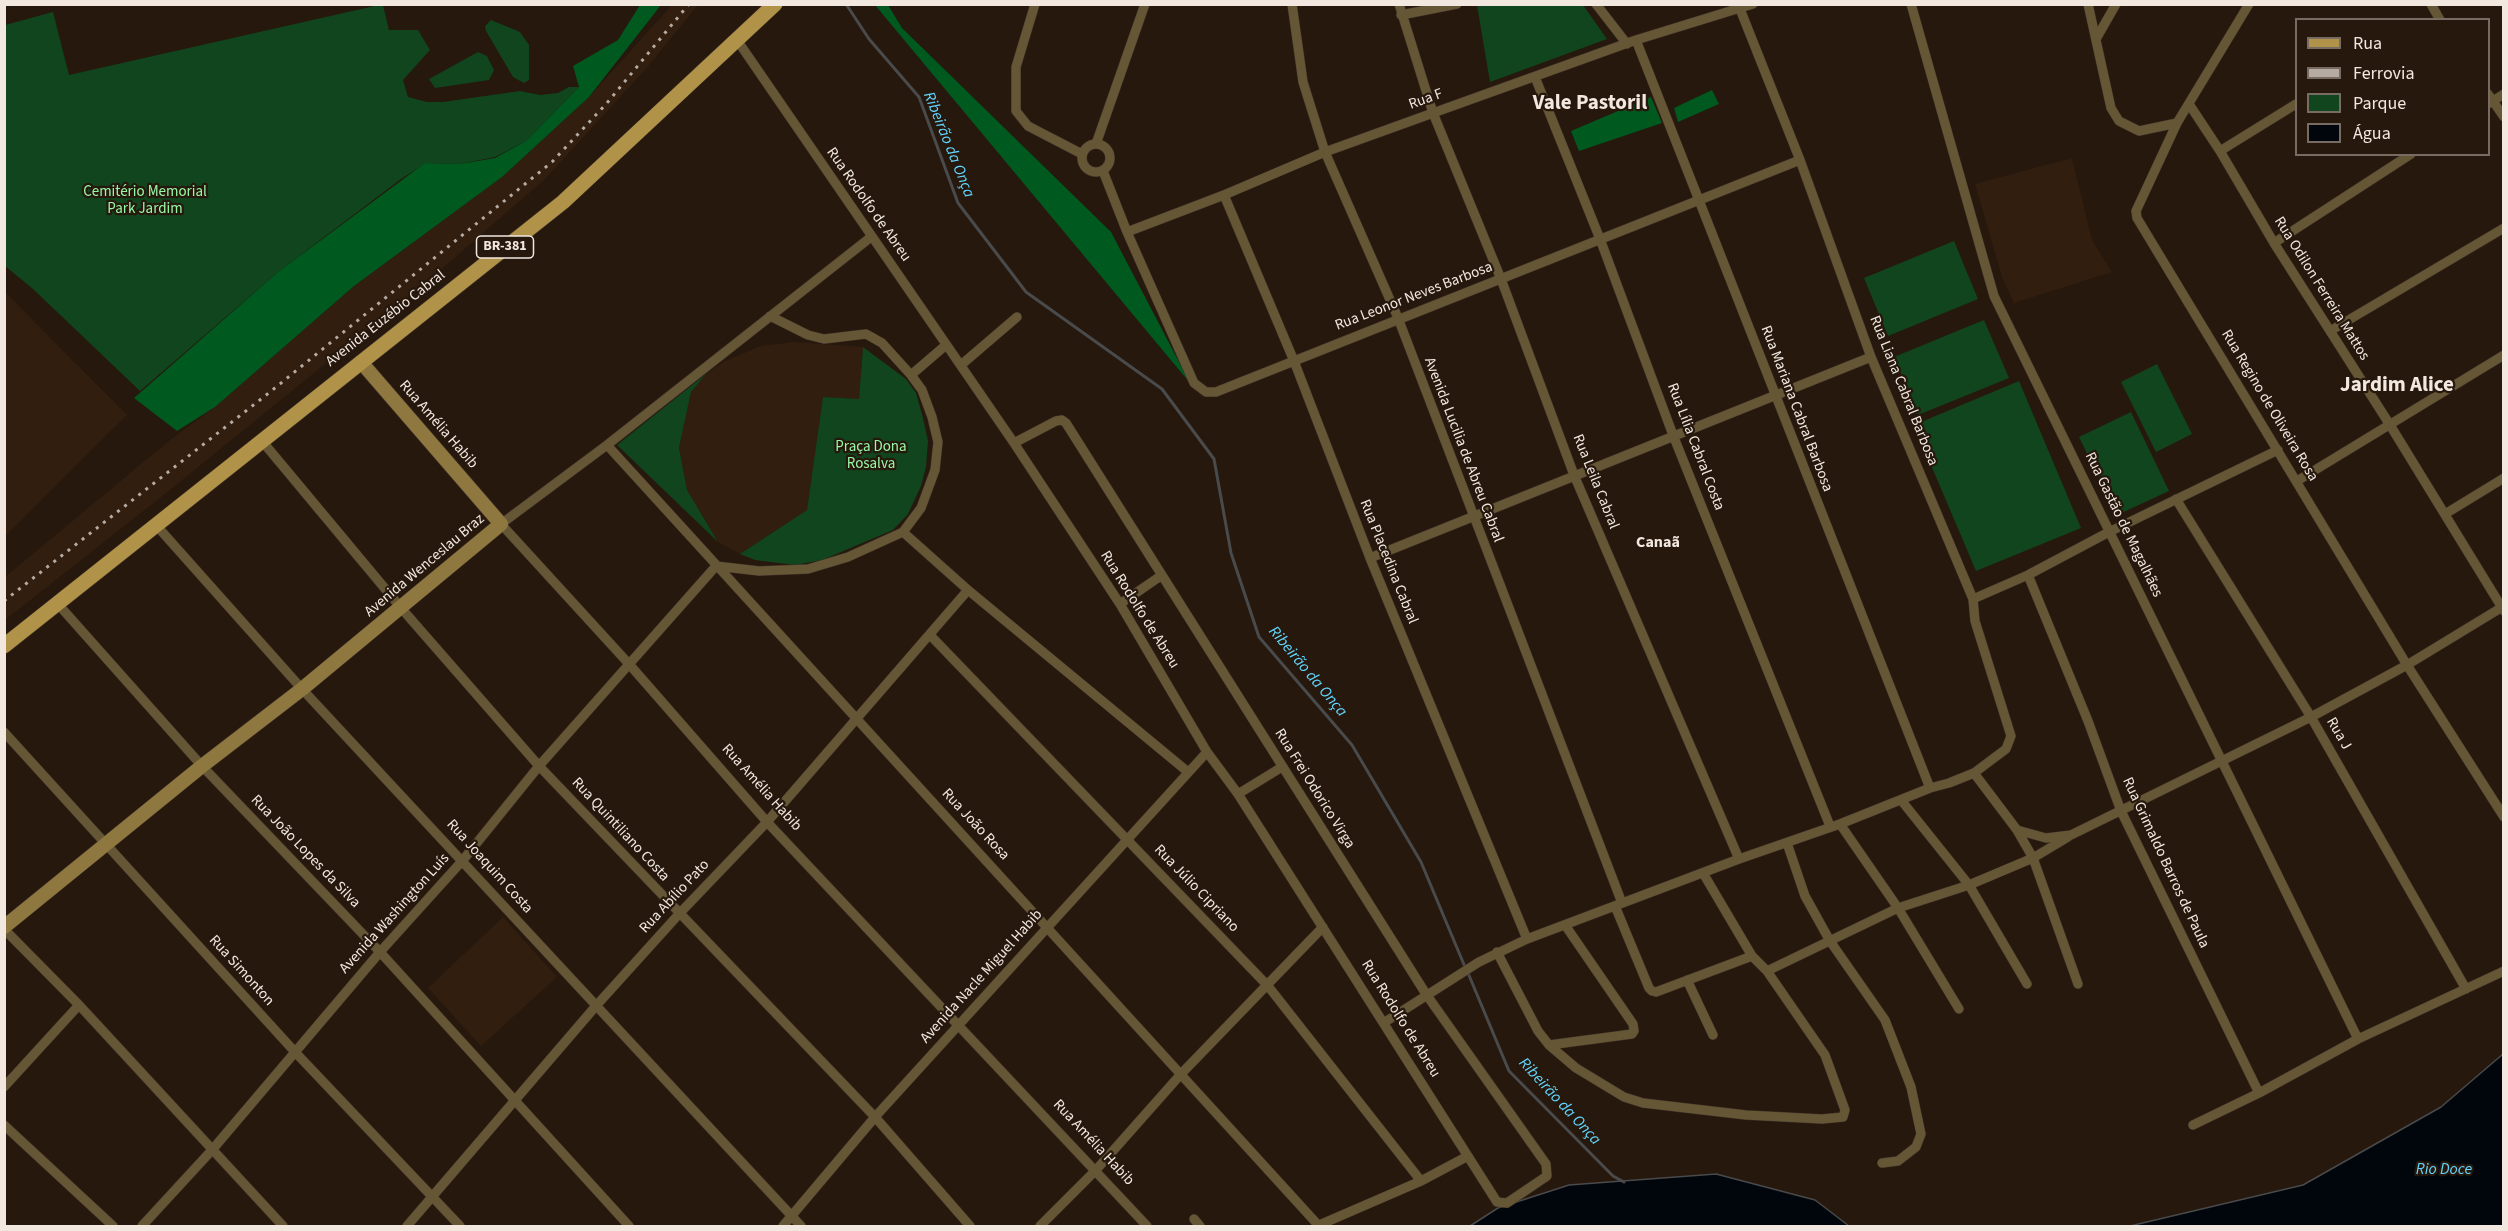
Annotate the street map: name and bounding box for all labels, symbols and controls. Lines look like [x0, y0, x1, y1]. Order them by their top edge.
legend [2295, 18, 2490, 156]
text: Rua [2353, 31, 2382, 56]
text: Ferrovia [2353, 61, 2414, 86]
street label: Rua F [1407, 86, 1445, 114]
water label: Ribeirão da Onça [918, 89, 978, 201]
district label: Vale Pastoril [1533, 91, 1647, 117]
text: Parque [2353, 91, 2406, 116]
text: Água [2353, 121, 2391, 146]
street label: Rua Rodolfo de Abreu [822, 144, 914, 266]
park label: Cemitério Memorial Park Jardim [83, 184, 207, 219]
street label: Rua Odilon Ferreira Mattos [2269, 214, 2373, 364]
road number: BR-381 [476, 236, 534, 258]
street label: Rua Leonor Neves Barbosa [1333, 259, 1495, 335]
street label: Avenida Euzébio Cabral [323, 267, 449, 371]
street label: Rua Liana Cabral Barbosa [1865, 313, 1941, 469]
street label: Rua Mariana Cabral Barbosa [1756, 323, 1836, 495]
street label: Rua Regino de Oliveira Rosa [2217, 327, 2321, 485]
street label: Avenida Lucilia de Abreu Cabral [1419, 355, 1507, 545]
district label: Jardim Alice [2340, 373, 2454, 399]
street label: Rua Amélia Habib [395, 377, 481, 473]
street label: Rua Lília Cabral Costa [1662, 381, 1728, 513]
street label: Rua Leila Cabral [1568, 432, 1622, 532]
park label: Praça Dona Rosalva [835, 439, 907, 474]
street label: Rua Gastão de Magalhães [2080, 450, 2166, 600]
street label: Rua Placedina Cabral [1355, 497, 1421, 627]
street label: Avenida Wenceslau Braz [361, 511, 489, 621]
district label: Canaã [1636, 533, 1680, 553]
street label: Rua Rodolfo de Abreu [1096, 548, 1182, 672]
water label: Ribeirão da Onça [1264, 623, 1350, 721]
street label: Rua J [2322, 715, 2354, 753]
street label: Rua Frei Odorico Virga [1270, 726, 1358, 852]
street label: Rua Amélia Habib [717, 741, 805, 835]
street label: Rua Quintiliano Costa [567, 774, 673, 886]
street label: Rua Grimaldo Barros de Paula [2117, 775, 2213, 951]
street label: Rua João Rosa [937, 785, 1013, 865]
street label: Rua João Lopes da Silva [246, 792, 364, 912]
street label: Rua Joaquim Costa [442, 816, 536, 918]
street label: Rua Júlio Cipriano [1150, 842, 1242, 936]
street label: Avenida Washington Luís [336, 850, 454, 978]
street label: Rua Abílio Pato [636, 856, 714, 938]
street label: Avenida Nacle Miguel Habib [917, 906, 1047, 1048]
street label: Rua Simonton [205, 932, 277, 1010]
street label: Rua Rodolfo de Abreu [1357, 957, 1443, 1081]
water label: Ribeirão da Onça [1514, 1054, 1604, 1150]
street label: Rua Amélia Habib [1049, 1096, 1137, 1190]
water label: Rio Doce [2416, 1160, 2472, 1180]

